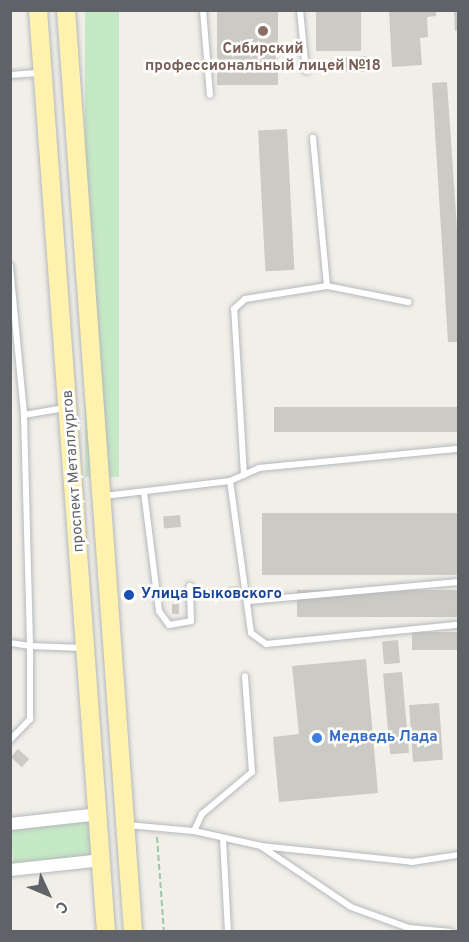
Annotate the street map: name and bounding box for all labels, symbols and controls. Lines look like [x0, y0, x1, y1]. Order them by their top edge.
marker: Сибирский профессиональный лицей №18 [256, 24, 270, 38]
place label: Сибирский профессиональный лицей №18 [145, 40, 381, 75]
street label: проспект Металлургов [59, 389, 89, 553]
place label: Улица Быковского [141, 586, 282, 604]
marker: Улица Быковского [122, 588, 136, 602]
place label: Медведь Лада [329, 729, 438, 747]
marker: Медведь Лада [310, 731, 324, 745]
north arrow [18, 864, 78, 924]
text: С [50, 896, 72, 917]

